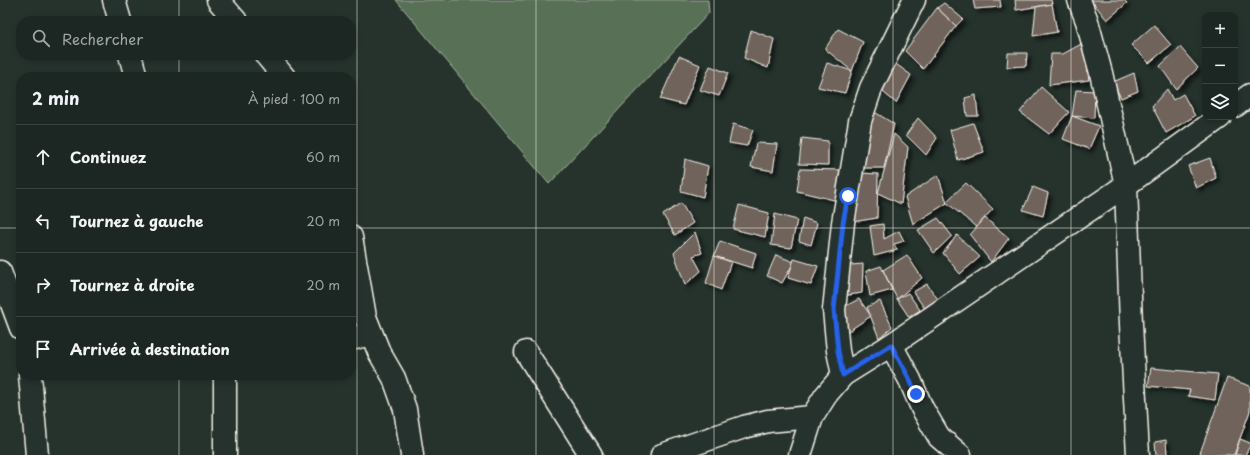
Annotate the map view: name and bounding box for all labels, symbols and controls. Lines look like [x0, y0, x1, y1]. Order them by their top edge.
map controls [1202, 12, 1238, 120]
button: + [1202, 12, 1238, 48]
search box [16, 16, 356, 60]
icon: search [30, 27, 52, 49]
text: Rechercher [62, 27, 143, 50]
button: − [1202, 48, 1238, 84]
button: layers [1202, 84, 1238, 120]
text: 2 min [32, 85, 79, 111]
text: À pied · 100 m [248, 89, 340, 108]
text: Continuez [70, 145, 146, 168]
icon: ahead [32, 146, 54, 168]
text: 60 m [306, 147, 340, 166]
route start [839, 187, 857, 205]
text: Tournez à gauche [70, 209, 204, 232]
icon: left [32, 210, 54, 232]
text: 20 m [306, 211, 340, 230]
text: Tournez à droite [70, 273, 195, 296]
icon: right [32, 274, 54, 296]
text: 20 m [306, 275, 340, 294]
text: Arrivée à destination [70, 337, 230, 360]
icon: arrive [32, 338, 54, 360]
route end [907, 385, 925, 403]

